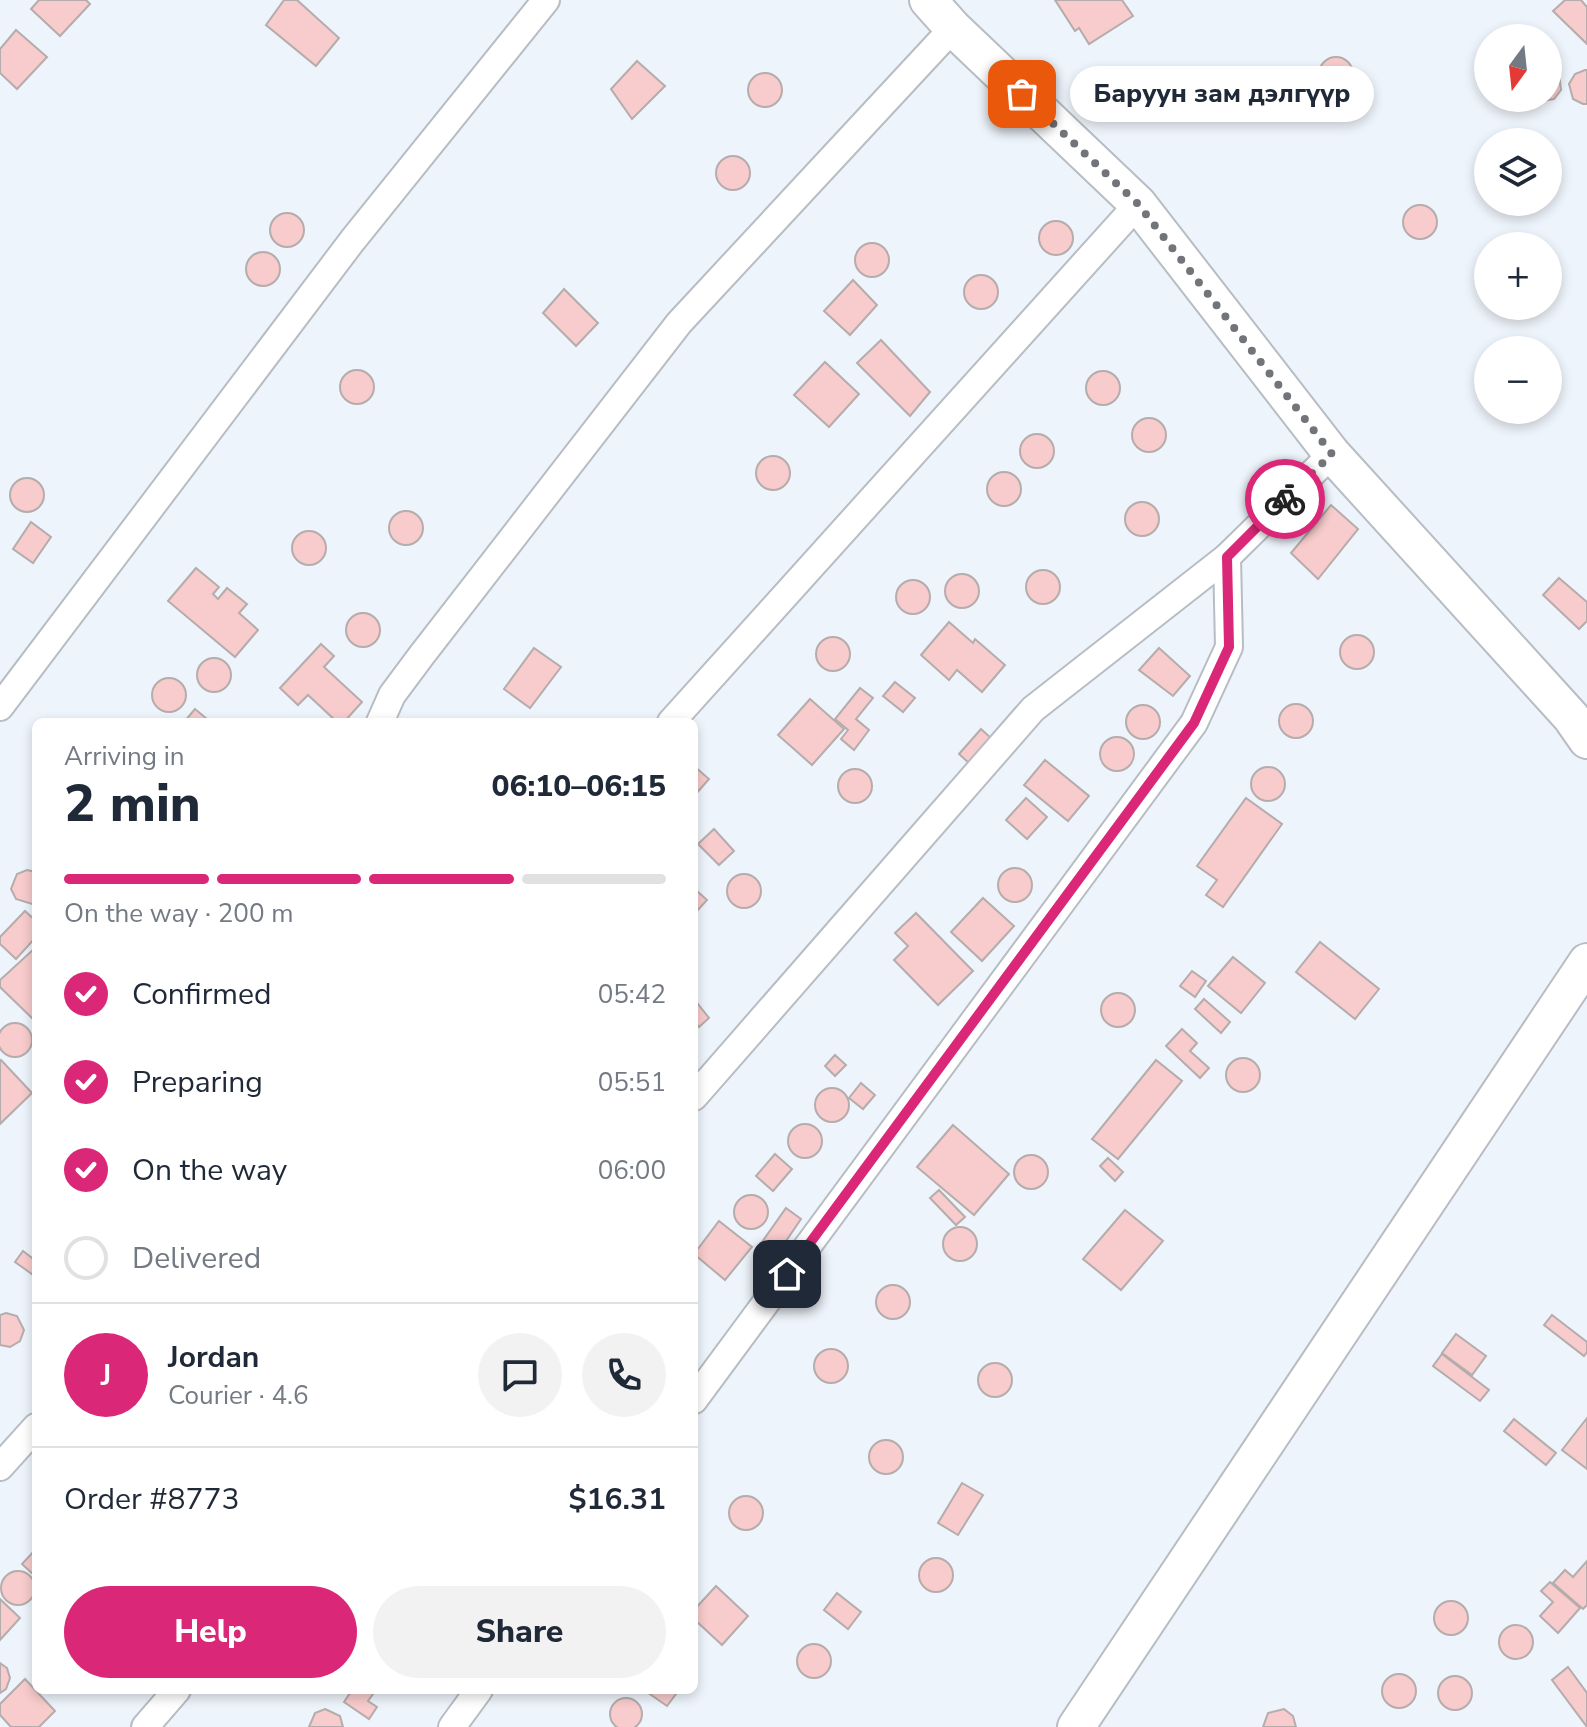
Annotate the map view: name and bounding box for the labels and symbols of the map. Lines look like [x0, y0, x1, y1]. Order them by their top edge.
north arrow [1474, 24, 1562, 112]
pin [988, 60, 1056, 128]
callout: Баруун зам дэлгүүр [1070, 66, 1374, 122]
courier [1245, 459, 1325, 539]
pin [753, 1240, 821, 1308]

